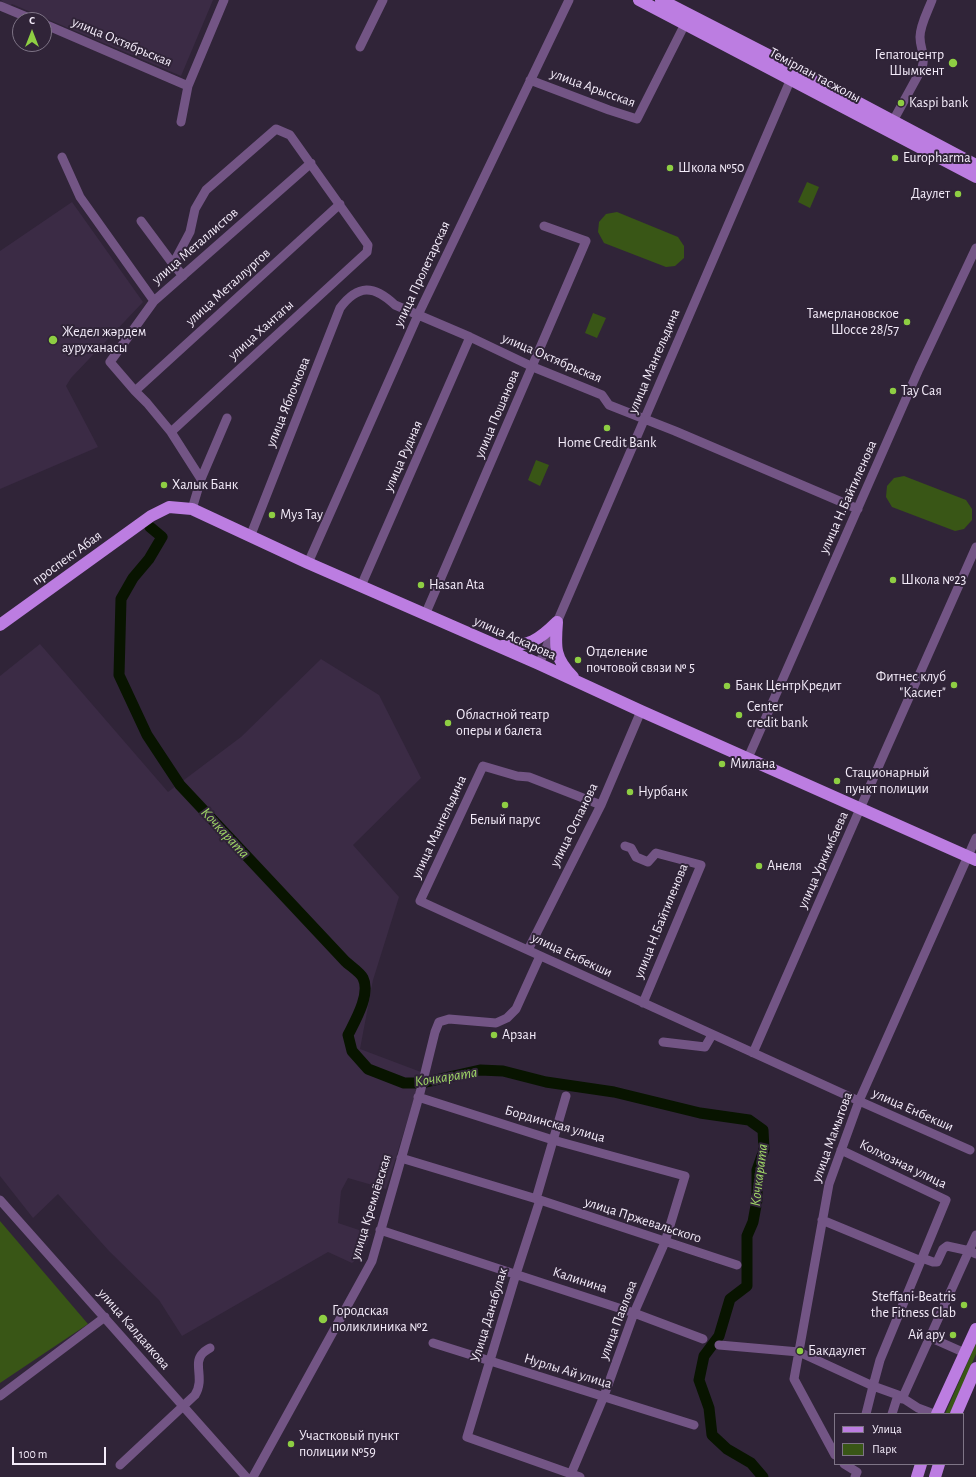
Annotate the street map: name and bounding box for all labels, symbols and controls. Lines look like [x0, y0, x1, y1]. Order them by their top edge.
north arrow [12, 12, 52, 52]
street label: улица Октябрьская [69, 13, 175, 71]
text: С [29, 15, 35, 26]
street label: Темірлан тасжолы [766, 44, 864, 106]
place label: Гепатоцентр Шымкент [874, 47, 944, 80]
marker: Гепатоцентр Шымкент [947, 57, 959, 69]
street label: улица Арысская [548, 65, 638, 111]
place label: Kaspi bank [909, 95, 968, 111]
marker: Kaspi bank [896, 98, 906, 108]
place label: Europharma [903, 150, 971, 166]
marker: Europharma [890, 153, 900, 163]
place label: Школа №50 [678, 160, 744, 176]
marker: Школа №50 [665, 163, 675, 173]
place label: Даулет [911, 186, 950, 202]
marker: Даулет [953, 189, 963, 199]
street label: улица Металлистов [148, 204, 242, 288]
street label: улица Пролетарская [390, 218, 454, 330]
street label: улица Металлургов [182, 245, 274, 329]
street label: улица Хантагы [225, 296, 297, 364]
street label: улица Мангельдина [624, 306, 684, 416]
place label: Тамерлановское Шоссе 28/57 [807, 306, 899, 338]
marker: Тамерлановское Шоссе 28/57 [902, 317, 912, 327]
place label: Жедел жәрдем ауруханасы [62, 324, 146, 356]
street label: улица Октябрьская [499, 329, 605, 387]
marker: Жедел жәрдем ауруханасы [47, 334, 59, 346]
street label: улица Яблочкова [262, 355, 314, 449]
street label: улица Пошанова [471, 367, 523, 461]
place label: Тау Сая [901, 383, 942, 399]
marker: Тау Сая [888, 386, 898, 396]
street label: улица Рудная [380, 418, 426, 494]
marker: Home Credit Bank [602, 423, 612, 433]
place label: Home Credit Bank [558, 435, 656, 451]
street label: улица Н.Байтиленова [815, 438, 881, 556]
place label: Халык Банк [172, 477, 238, 493]
marker: Халык Банк [159, 480, 169, 490]
place label: Муз Тау [280, 507, 323, 523]
marker: Муз Тау [267, 510, 277, 520]
street label: проспект Абая [29, 527, 105, 589]
place label: Школа №23 [901, 572, 966, 588]
marker: Школа №23 [888, 575, 898, 585]
place label: Hasan Ata [429, 577, 485, 593]
marker: Hasan Ata [416, 580, 426, 590]
street label: улица Аскарова [471, 612, 559, 664]
place label: Отделение почтовой связи № 5 [586, 644, 695, 676]
marker: Отделение почтовой связи № 5 [573, 655, 583, 665]
place label: Фитнес клуб "Касиет" [876, 669, 946, 702]
place label: Банк ЦентрКредит [735, 678, 841, 694]
marker: Фитнес клуб "Касиет" [949, 680, 959, 690]
marker: Банк ЦентрКредит [722, 681, 732, 691]
place label: Center credit bank [747, 699, 808, 732]
place label: Областной театр оперы и балета [456, 707, 549, 740]
marker: Center credit bank [734, 710, 744, 720]
marker: Областной театр оперы и балета [443, 718, 453, 728]
place label: Милана [730, 756, 775, 772]
marker: Милана [717, 759, 727, 769]
place label: Стационарный пункт полиции [845, 765, 929, 798]
street label: улица Мангельдина [408, 773, 470, 881]
marker: Стационарный пункт полиции [832, 776, 842, 786]
street label: улица Оспанова [546, 780, 602, 870]
place label: Нурбанк [638, 784, 688, 800]
marker: Нурбанк [625, 787, 635, 797]
marker: Белый парус [500, 800, 510, 810]
water label: Кочкарата [197, 804, 253, 862]
street label: улица Уркимбаева [794, 809, 852, 911]
place label: Белый парус [469, 812, 541, 828]
place label: Анеля [767, 858, 802, 874]
street label: улица Н.Байтиленова [630, 861, 692, 981]
marker: Анеля [754, 861, 764, 871]
street label: улица Енбекши [529, 929, 615, 981]
place label: Арзан [502, 1027, 536, 1043]
marker: Арзан [489, 1030, 499, 1040]
water label: Кочкарата [414, 1063, 478, 1091]
street label: улица Енбекши [870, 1085, 956, 1135]
street label: улица Мамытова [808, 1090, 856, 1184]
street label: Бординская улица [503, 1102, 607, 1146]
street label: Колхозная улица [857, 1136, 949, 1192]
water label: Кочкарата [746, 1143, 772, 1207]
street label: улица Кремлёвская [347, 1152, 395, 1262]
street label: улица Пржевальского [582, 1193, 704, 1247]
street label: Калинина [550, 1263, 610, 1297]
street label: Улица Данабулак [467, 1266, 511, 1364]
street label: улица Павлова [595, 1278, 641, 1362]
street label: улица Калдаякова [94, 1285, 174, 1373]
place label: Steffani-Beatris the Fitness Clab [871, 1289, 956, 1322]
marker: Steffani-Beatris the Fitness Clab [959, 1300, 969, 1310]
place label: Городская поликлиника №2 [332, 1303, 428, 1336]
marker: Городская поликлиника №2 [317, 1313, 329, 1325]
place label: Ай ару [908, 1327, 945, 1343]
marker: Ай ару [948, 1330, 958, 1340]
place label: Бакдаулет [808, 1343, 866, 1359]
marker: Бакдаулет [795, 1346, 805, 1356]
street label: Нурлы Ай улица [522, 1350, 614, 1392]
legend [834, 1413, 964, 1465]
text: Улица [872, 1423, 902, 1435]
place label: Участковый пункт полиции №59 [299, 1428, 399, 1460]
scale bar [14, 1439, 108, 1465]
marker: Участковый пункт полиции №59 [286, 1439, 296, 1449]
text: Парк [872, 1443, 897, 1455]
text: 100 m [19, 1448, 47, 1460]

